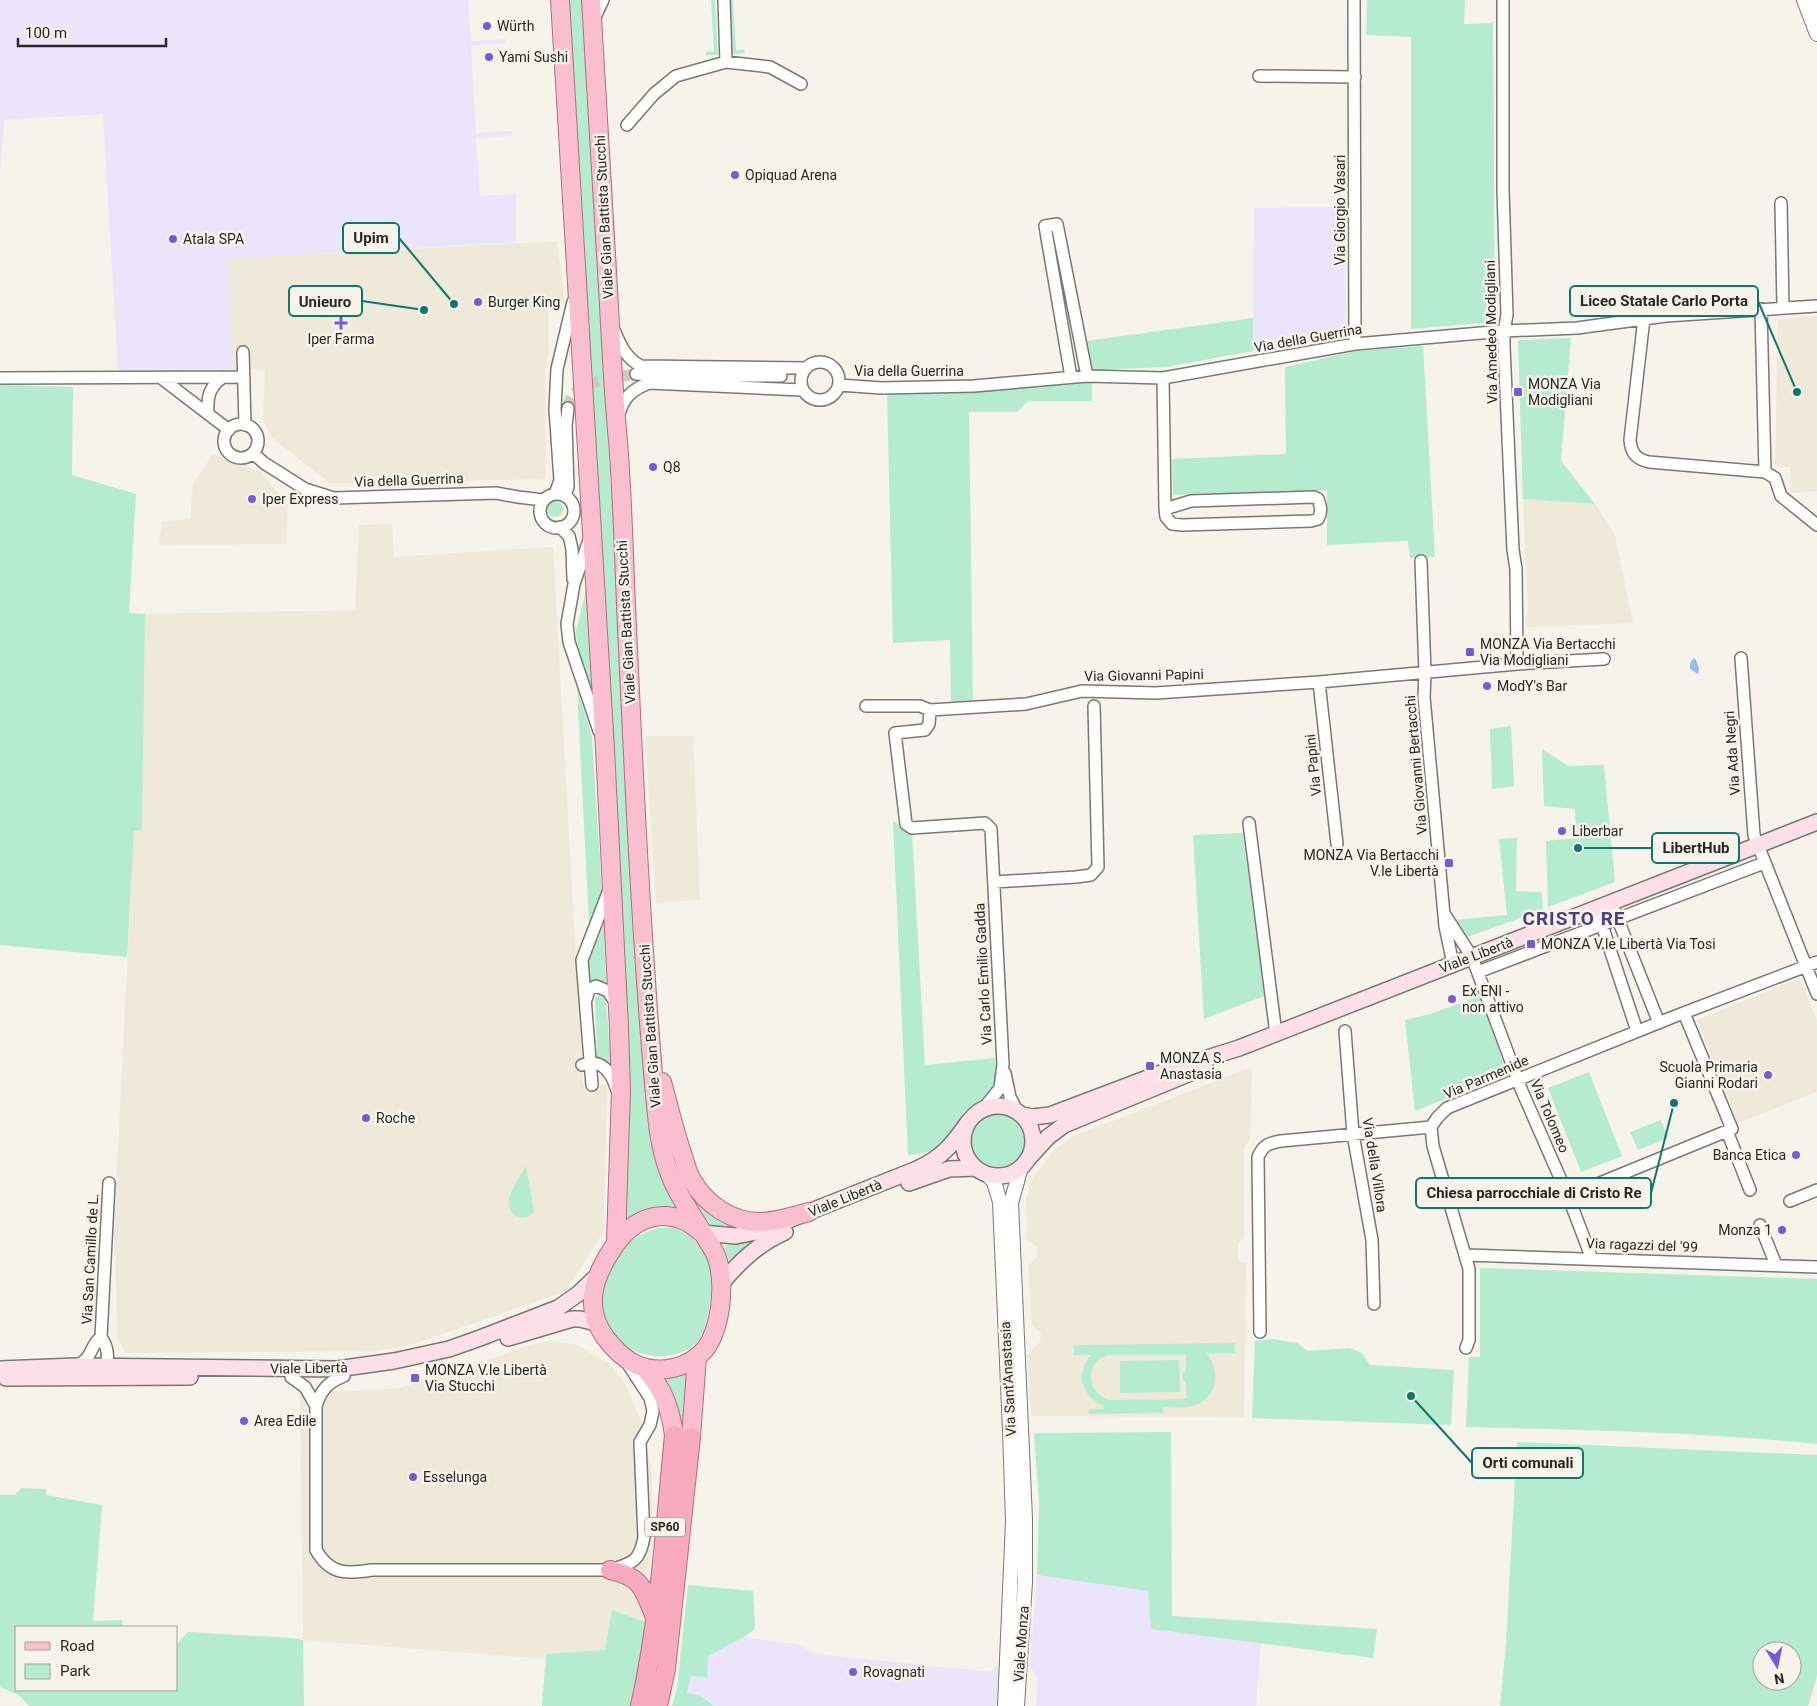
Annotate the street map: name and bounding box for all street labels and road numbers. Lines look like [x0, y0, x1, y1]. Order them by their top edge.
street label: Viale Gian Battista Stucchi [592, 135, 616, 299]
street label: Via Giorgio Vasari [1332, 155, 1348, 265]
street label: Via Amedeo Modigliani [1482, 260, 1500, 404]
street label: Via della Guerrina [1253, 321, 1363, 355]
street label: Via della Guerrina [854, 363, 964, 379]
street label: Via della Guerrina [354, 470, 464, 490]
street label: Viale Gian Battista Stucchi [614, 540, 638, 704]
street label: Via Giovanni Papini [1084, 666, 1204, 684]
street label: Via Giovanni Bertacchi [1402, 695, 1430, 835]
street label: Via Ada Negri [1721, 710, 1743, 796]
street label: Via Papini [1302, 733, 1324, 797]
street label: Via Carlo Emilio Gadda [971, 903, 995, 1045]
street label: Viale Libertà [1437, 934, 1515, 976]
street label: Viale Gian Battista Stucchi [636, 944, 664, 1108]
street label: Via Parmenide [1441, 1052, 1531, 1102]
street label: Via Tolomeo [1527, 1077, 1573, 1155]
street label: Via della Villora [1360, 1116, 1390, 1214]
street label: Viale Libertà [806, 1176, 884, 1220]
street label: Via San Camillo de L. [79, 1193, 101, 1325]
street label: Via ragazzi del '99 [1586, 1235, 1698, 1255]
street label: Via Sant'Anastasia [997, 1321, 1019, 1437]
street label: Viale Libertà [270, 1359, 348, 1377]
road number: SP60 [645, 1518, 685, 1536]
street label: Viale Monza [1010, 1605, 1032, 1683]

